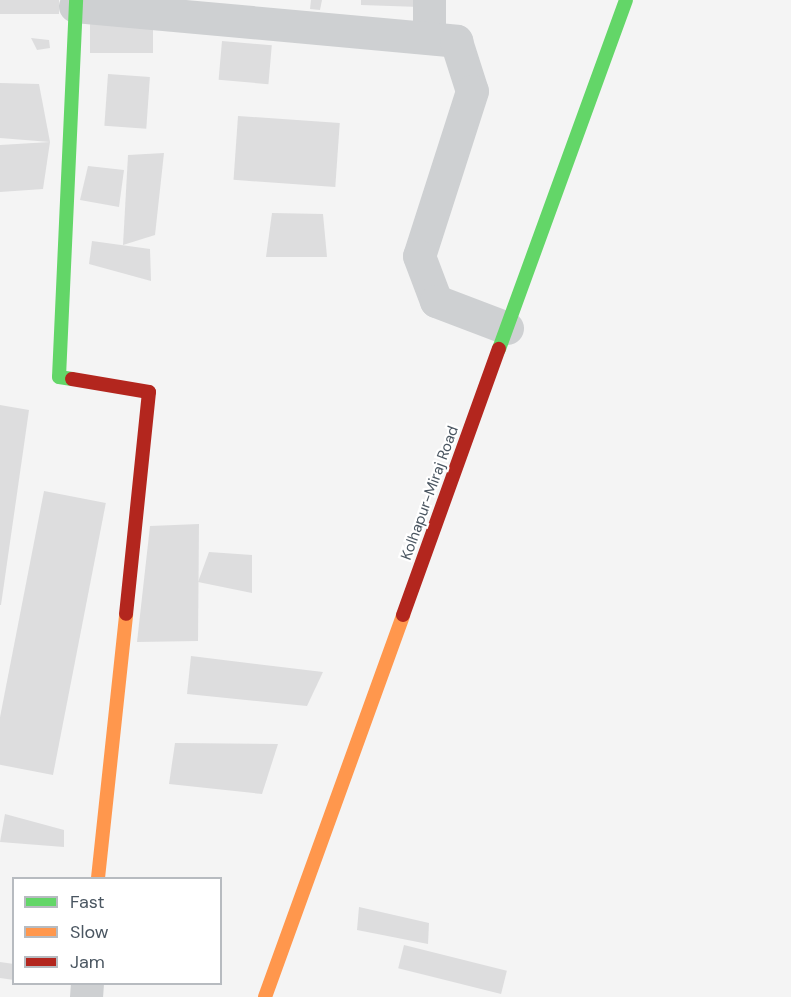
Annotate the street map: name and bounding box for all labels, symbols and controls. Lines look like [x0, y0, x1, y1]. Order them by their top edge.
street label: Kolhapur-Miraj Road [397, 423, 463, 563]
legend [12, 877, 222, 985]
text: Fast [70, 890, 105, 914]
text: Slow [70, 920, 109, 944]
text: Jam [70, 950, 105, 974]

